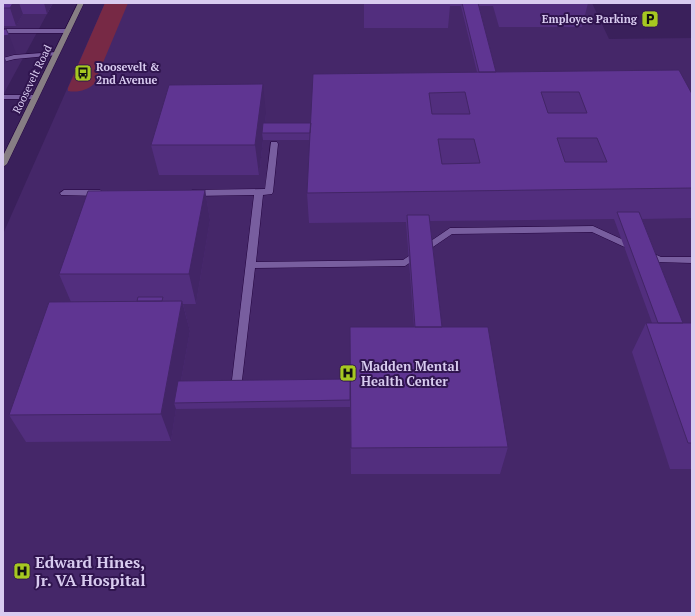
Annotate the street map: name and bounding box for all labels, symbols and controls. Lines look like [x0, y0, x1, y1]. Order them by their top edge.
parking icon: Employee Parking [640, 9, 660, 29]
place label: Employee Parking [542, 12, 638, 26]
street label: Roosevelt Road [9, 42, 55, 116]
place label: Roosevelt & 2nd Avenue [96, 60, 160, 87]
bus stop icon: Roosevelt & 2nd Avenue [73, 63, 93, 83]
place label: Madden Mental Health Center [361, 357, 459, 390]
hospital icon: Madden Mental Health Center [338, 363, 358, 383]
place label: Edward Hines, Jr. VA Hospital [35, 551, 146, 591]
hospital icon: Edward Hines, Jr. VA Hospital [12, 561, 32, 581]

